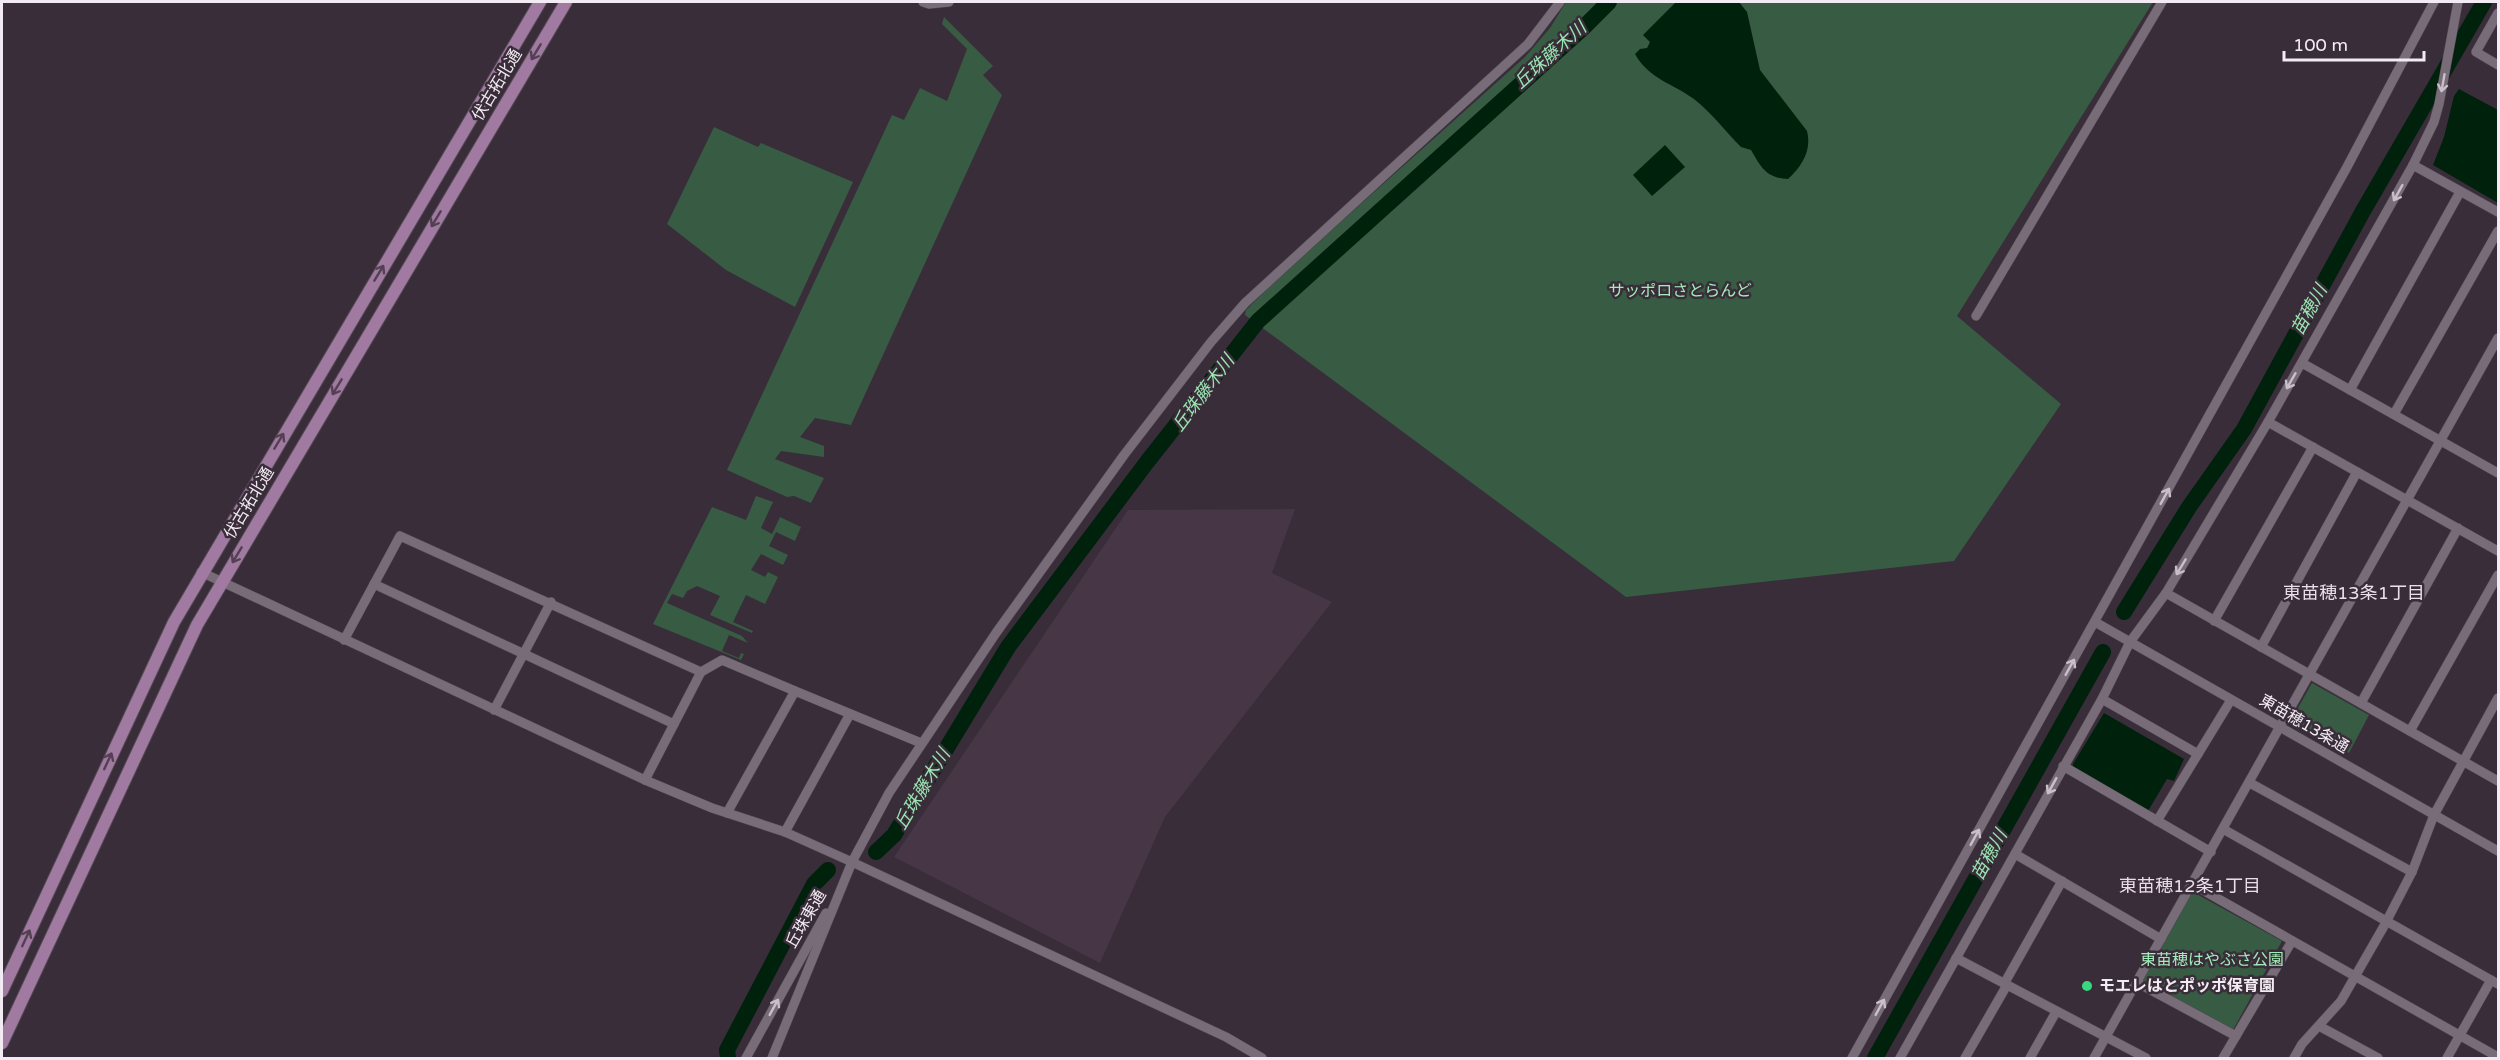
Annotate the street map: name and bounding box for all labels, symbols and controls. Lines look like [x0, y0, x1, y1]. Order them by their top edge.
water label: 丘珠藤木川 [1509, 15, 1592, 93]
scale bar [2284, 24, 2424, 62]
text: 100 m [2293, 34, 2348, 56]
one-way arrow [530, 43, 542, 60]
street label: 伏古拓北通 [468, 46, 526, 124]
one-way arrow [2437, 73, 2448, 92]
one-way arrow [2391, 184, 2403, 201]
one-way arrow [430, 210, 442, 227]
one-way arrow [373, 265, 385, 282]
water label: 苗穂川 [2286, 279, 2333, 339]
park label: サッポロさとらんど [1608, 281, 1752, 301]
water label: 丘珠藤木川 [1167, 349, 1240, 436]
one-way arrow [2285, 372, 2297, 389]
one-way arrow [330, 378, 342, 395]
one-way arrow [274, 433, 286, 450]
street label: 伏古拓北通 [220, 464, 278, 542]
one-way arrow [2160, 488, 2171, 506]
one-way arrow [231, 546, 243, 563]
one-way arrow [2175, 558, 2187, 575]
district label: 東苗穂13条1丁目 [2283, 582, 2425, 604]
one-way arrow [2065, 659, 2077, 676]
street label: 東苗穂13条通 [2256, 690, 2352, 758]
water label: 丘珠藤木川 [889, 743, 956, 833]
one-way arrow [102, 752, 114, 770]
one-way arrow [2046, 777, 2058, 794]
water label: 苗穂川 [1966, 824, 2013, 884]
one-way arrow [1970, 829, 1982, 846]
district label: 東苗穂12条1丁目 [2119, 875, 2261, 897]
street label: 丘珠東通 [781, 886, 831, 952]
one-way arrow [21, 929, 32, 947]
park label: 東苗穂はやぶさ公園 [2140, 950, 2284, 970]
place label: モエレはとポッポ保育園 [2099, 976, 2275, 996]
marker: モエレはとポッポ保育園 [2080, 979, 2094, 993]
one-way arrow [768, 999, 780, 1016]
one-way arrow [1875, 999, 1886, 1017]

